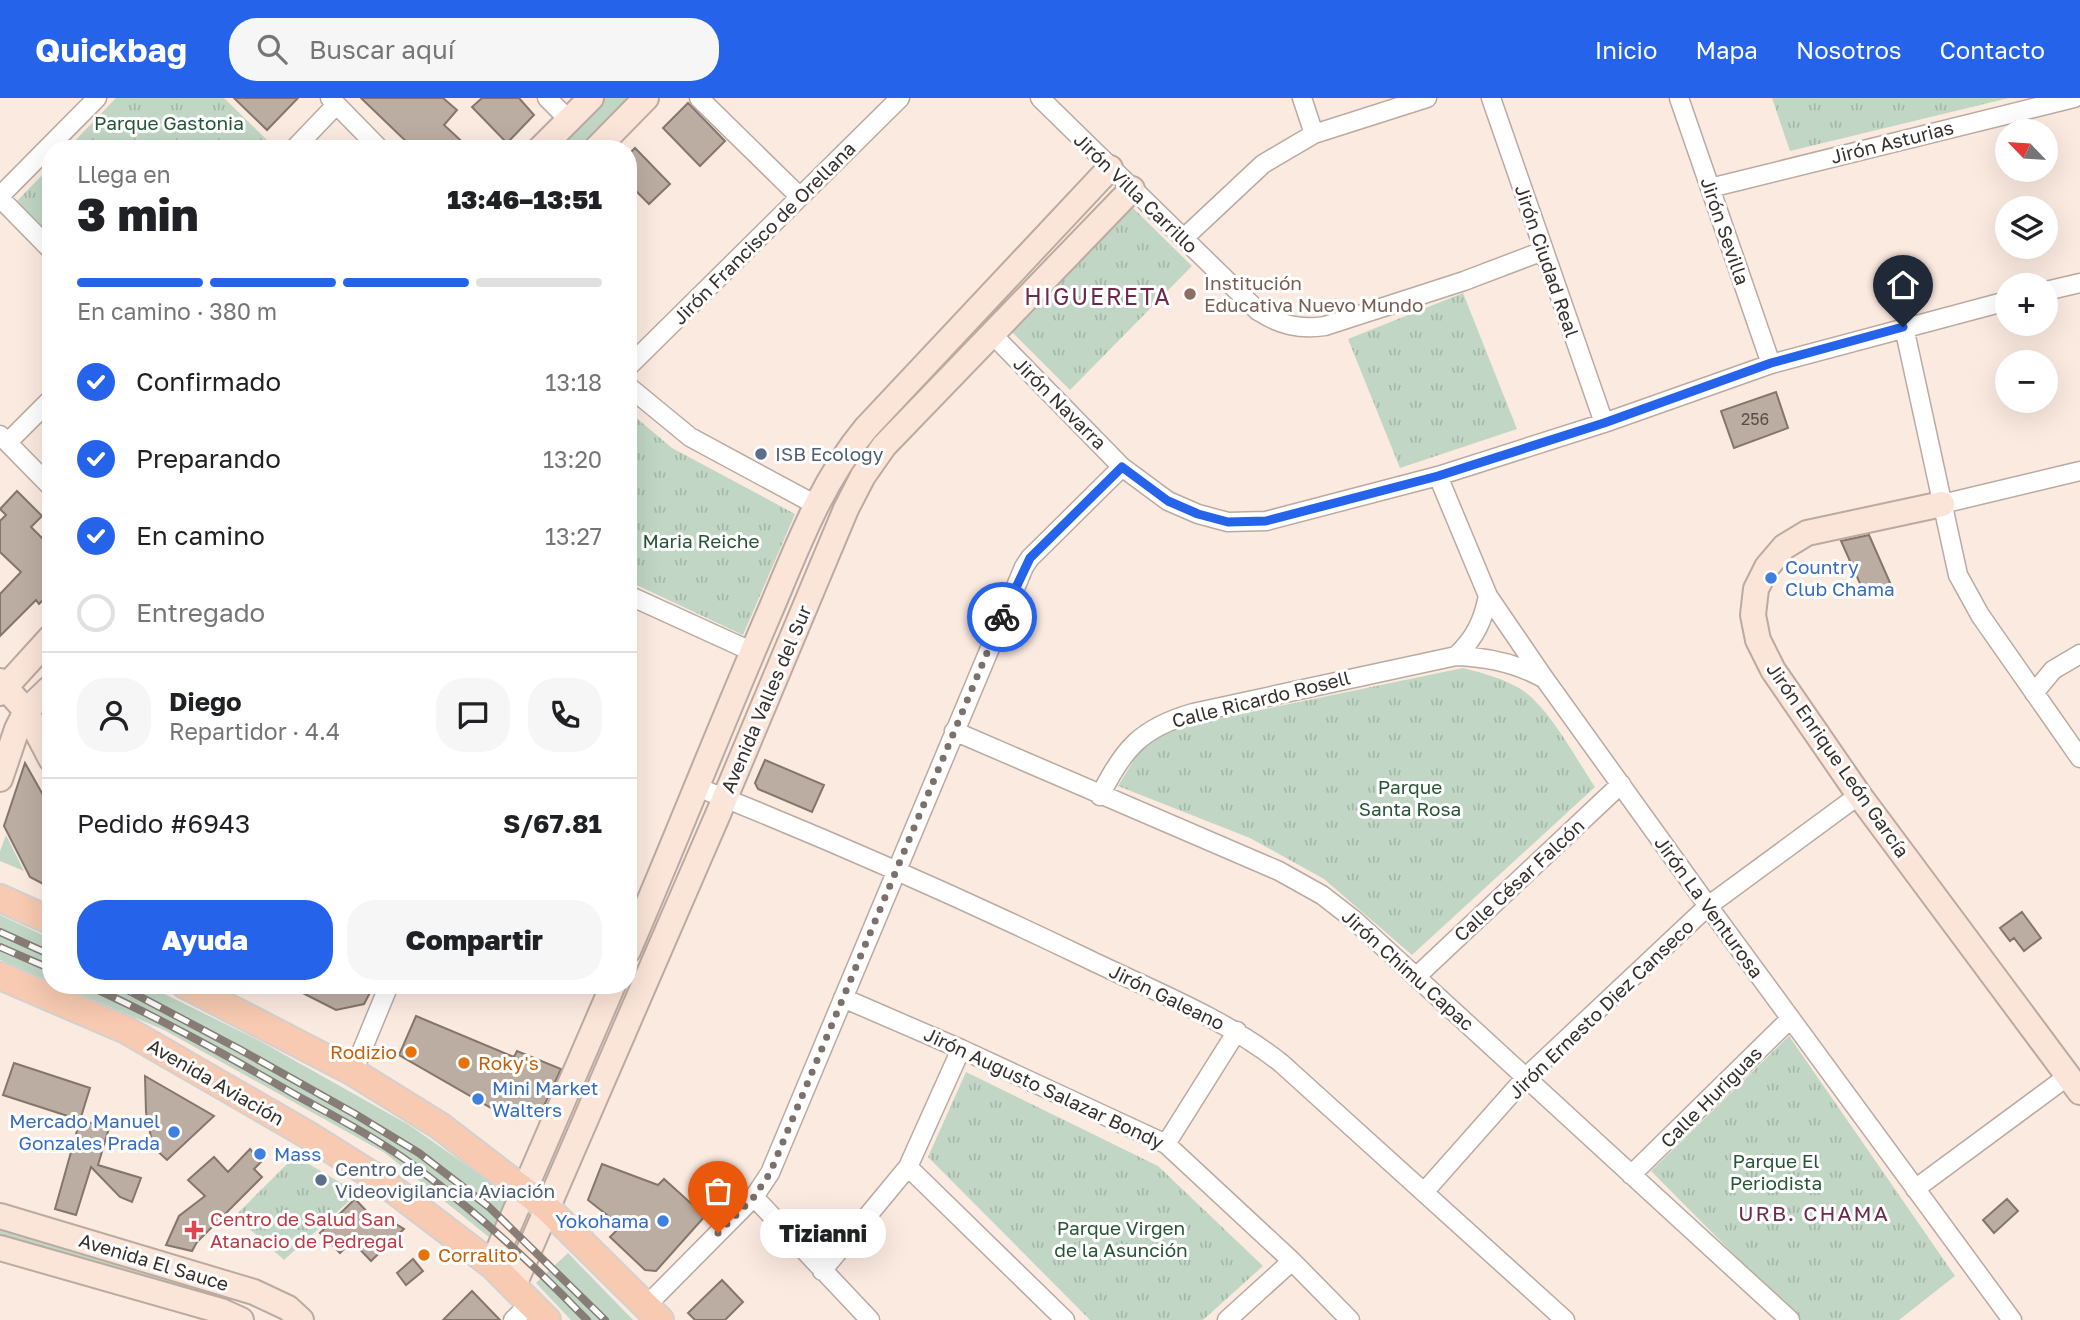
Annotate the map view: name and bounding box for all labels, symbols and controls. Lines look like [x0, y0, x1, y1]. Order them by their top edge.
search box [229, 18, 719, 81]
text: Quickbag [35, 30, 187, 69]
icon: search [253, 30, 291, 68]
text: Buscar aquí [309, 34, 455, 65]
text: Inicio [1595, 35, 1657, 64]
text: Mapa [1695, 35, 1758, 64]
text: Nosotros [1796, 35, 1902, 64]
text: Contacto [1940, 35, 2045, 64]
park label: Parque Gastonia [94, 111, 244, 134]
street label: Jirón Asturias [1828, 115, 1956, 168]
north arrow [1995, 119, 2058, 182]
map controls [1995, 119, 2058, 413]
street label: Jirón Villa Carrillo [1070, 128, 1203, 258]
street label: Jirón Francisco de Orellana [668, 137, 860, 329]
text: Llega en [77, 160, 171, 188]
street label: Jirón Sevilla [1696, 174, 1755, 288]
street label: Jirón Ciudad Real [1511, 182, 1584, 340]
text: 13:46–13:51 [447, 184, 602, 215]
text: 3 min [77, 186, 199, 241]
button: layers [1995, 196, 2058, 259]
pin [1873, 255, 1933, 327]
icon: home [1884, 266, 1922, 304]
place label: Institución Educativa Nuevo Mundo [1204, 271, 1423, 316]
button: + [1995, 273, 2058, 336]
district label: HIGUERETA [1024, 282, 1172, 310]
marker: Institución Educativa Nuevo Mundo [1182, 286, 1198, 302]
text: En camino · 380 m [77, 297, 277, 325]
button: − [1995, 350, 2058, 413]
street label: Jirón Navarra [1009, 351, 1112, 454]
icon: check [77, 363, 115, 401]
text: Confirmado [136, 366, 281, 397]
text: 13:18 [545, 368, 602, 396]
house number: 256 [1741, 409, 1769, 429]
icon: check [77, 440, 115, 478]
place label: ISB Ecology [775, 442, 884, 465]
text: Preparando [136, 443, 281, 474]
text: 13:20 [543, 445, 602, 473]
marker: ISB Ecology [753, 446, 769, 462]
icon: check [77, 517, 115, 555]
text: En camino [136, 520, 265, 551]
text: 13:27 [545, 522, 602, 550]
park label: Maria Reiche [643, 529, 759, 552]
place label: Country Club Chama [1785, 555, 1895, 600]
marker: Country Club Chama [1763, 570, 1779, 586]
courier [967, 582, 1037, 652]
text: Entregado [136, 597, 265, 628]
icon: bike [983, 598, 1021, 636]
street label: Avenida Valles del Sur [716, 601, 816, 796]
street label: Jirón Enrique León García [1762, 658, 1914, 862]
street label: Calle Ricardo Rosell [1169, 665, 1352, 732]
button: person [77, 678, 151, 752]
button: chat [436, 678, 510, 752]
button: phone [528, 678, 602, 752]
text: Diego [169, 686, 242, 717]
text: Repartidor · 4.4 [169, 717, 340, 745]
park label: Parque Santa Rosa [1359, 775, 1461, 820]
text: Pedido #6943 [77, 808, 250, 839]
text: S/67.81 [503, 808, 602, 839]
street label: Calle César Falcón [1449, 813, 1588, 946]
street label: Jirón La Venturosa [1650, 831, 1769, 982]
button: Ayuda [77, 900, 333, 980]
button: Compartir [347, 900, 602, 980]
street label: Jirón Chimu Capac [1338, 904, 1479, 1035]
street label: Jirón Ernesto Diez Canseco [1503, 914, 1698, 1103]
street label: Jirón Galeano [1106, 959, 1229, 1034]
street label: Jirón Augusto Salazar Bondy [921, 1022, 1168, 1153]
street label: Avenida Aviación [144, 1033, 288, 1130]
place label: Rodizio [330, 1040, 397, 1063]
street label: Calle Huriguas [1655, 1041, 1766, 1152]
marker: Rodizio [403, 1044, 419, 1060]
place label: Roky's [478, 1051, 539, 1074]
marker: Roky's [456, 1055, 472, 1071]
place label: Mini Market Walters [492, 1076, 598, 1121]
marker: Mini Market Walters [470, 1091, 486, 1107]
place label: Mercado Manuel Gonzales Prada [9, 1109, 160, 1154]
marker: Mercado Manuel Gonzales Prada [166, 1124, 182, 1140]
place label: Mass [274, 1142, 321, 1165]
marker: Mass [252, 1146, 268, 1162]
park label: Parque El Periodista [1730, 1149, 1822, 1194]
place label: Centro de Videovigilancia Aviación [335, 1157, 555, 1202]
pin [688, 1161, 748, 1233]
marker: Centro de Videovigilancia Aviación [313, 1172, 329, 1188]
icon: bag [699, 1172, 737, 1210]
district label: URB. CHAMA [1738, 1200, 1890, 1226]
place label: Centro de Salud San Atanacio de Pedregal [210, 1207, 403, 1252]
callout: Tizianni [760, 1208, 886, 1258]
place label: Yokohama [555, 1209, 649, 1232]
marker: Yokohama [655, 1213, 671, 1229]
park label: Parque Virgen de la Asunción [1054, 1216, 1188, 1261]
text: Tizianni [779, 1219, 867, 1247]
marker: Centro de Salud San Atanacio de Pedregal [184, 1220, 204, 1240]
street label: Avenida El Sauce [77, 1228, 232, 1295]
place label: Corralito [438, 1243, 518, 1266]
marker: Corralito [416, 1247, 432, 1263]

